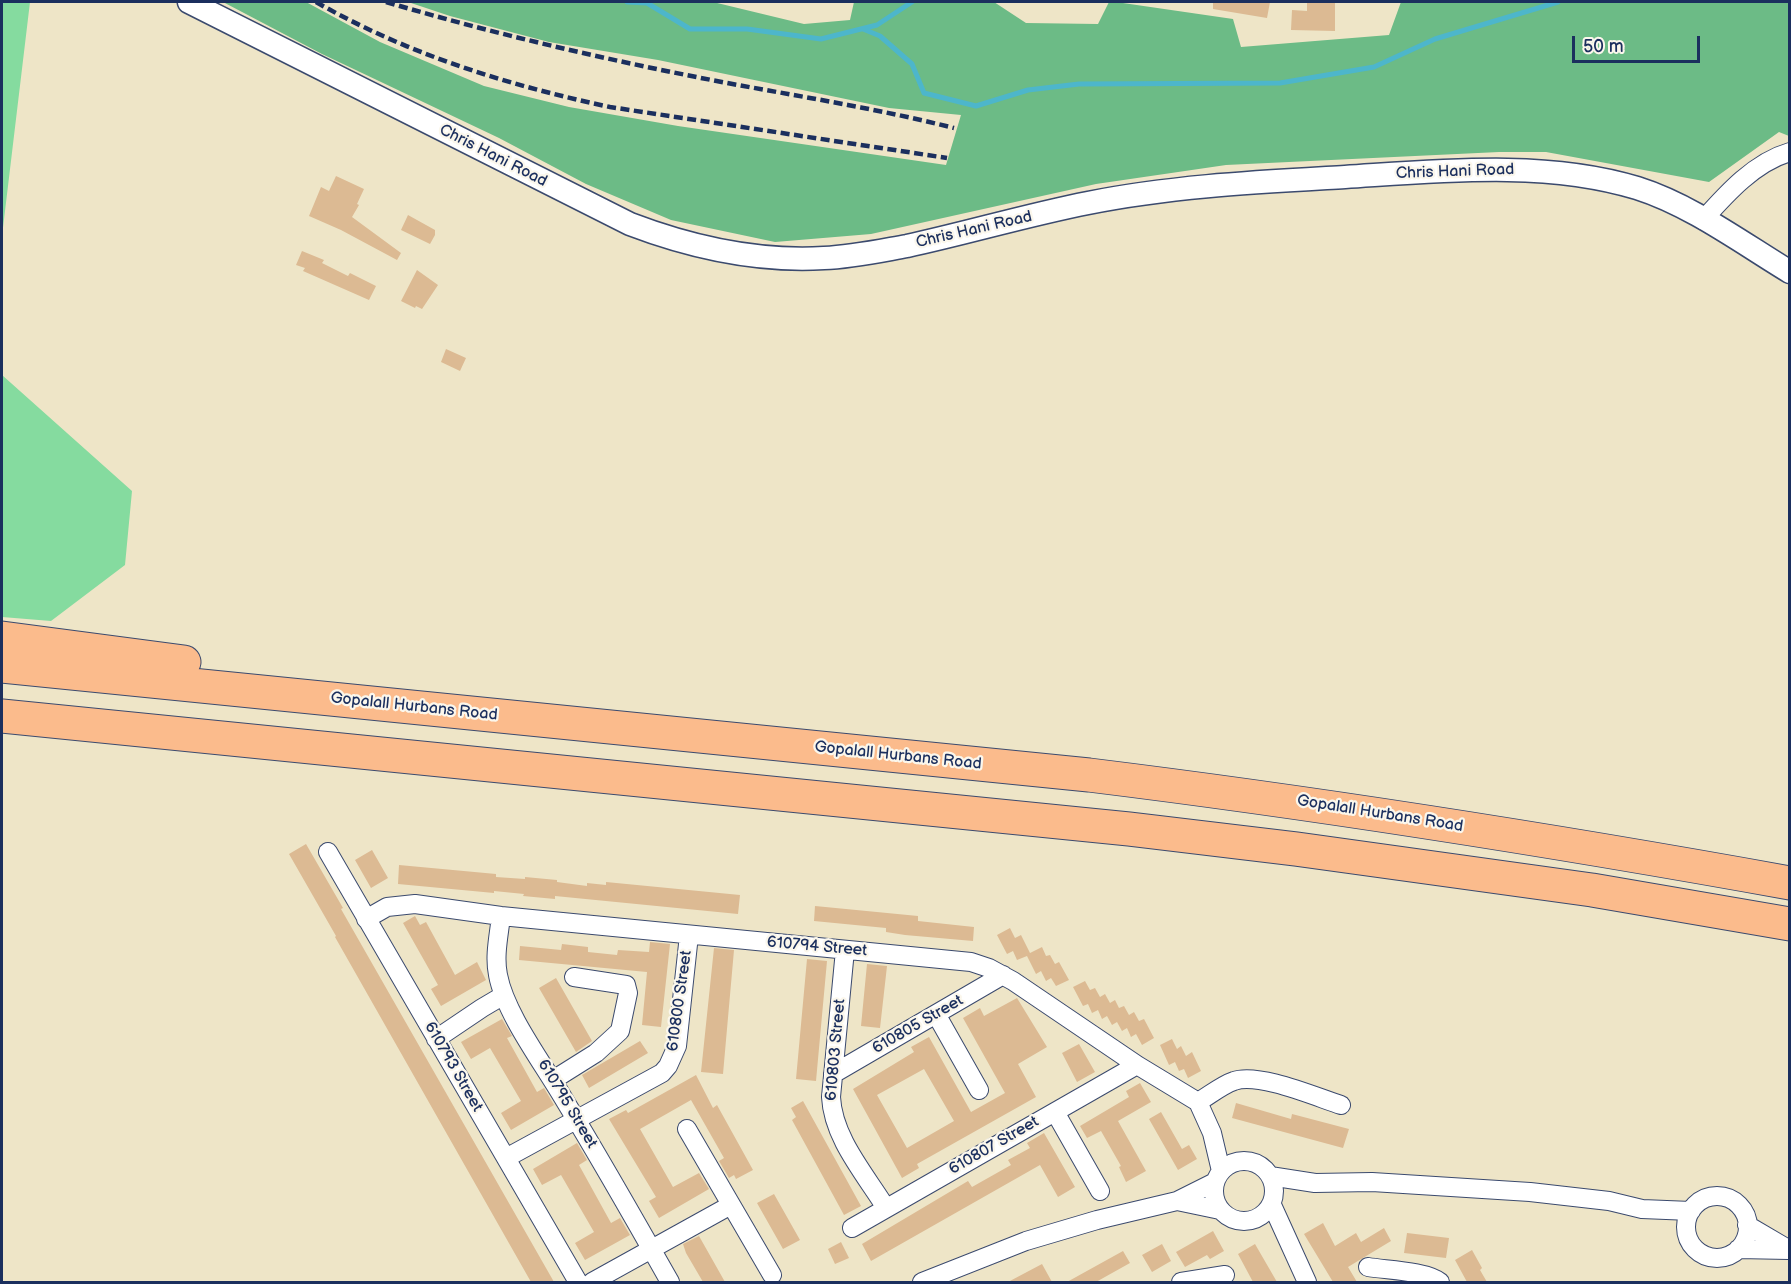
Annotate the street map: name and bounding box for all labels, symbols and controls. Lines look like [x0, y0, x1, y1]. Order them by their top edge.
scale bar [1575, 24, 1702, 62]
text: 50 m [1583, 36, 1624, 57]
street label: Chris Hani Road [436, 121, 550, 191]
street label: Chris Hani Road [1395, 160, 1515, 184]
street label: Chris Hani Road [914, 207, 1034, 253]
street label: Gopalall Hurbans Road [330, 689, 498, 725]
street label: Gopalall Hurbans Road [814, 738, 982, 774]
street label: Gopalall Hurbans Road [1296, 791, 1464, 837]
street label: 610794 Street [766, 933, 868, 961]
street label: 610800 Street [663, 949, 697, 1053]
street label: 610805 Street [869, 991, 967, 1059]
street label: 610803 Street [822, 998, 850, 1102]
street label: 610793 Street [420, 1019, 486, 1115]
street label: 610795 Street [533, 1056, 601, 1152]
street label: 610807 Street [946, 1113, 1042, 1179]

